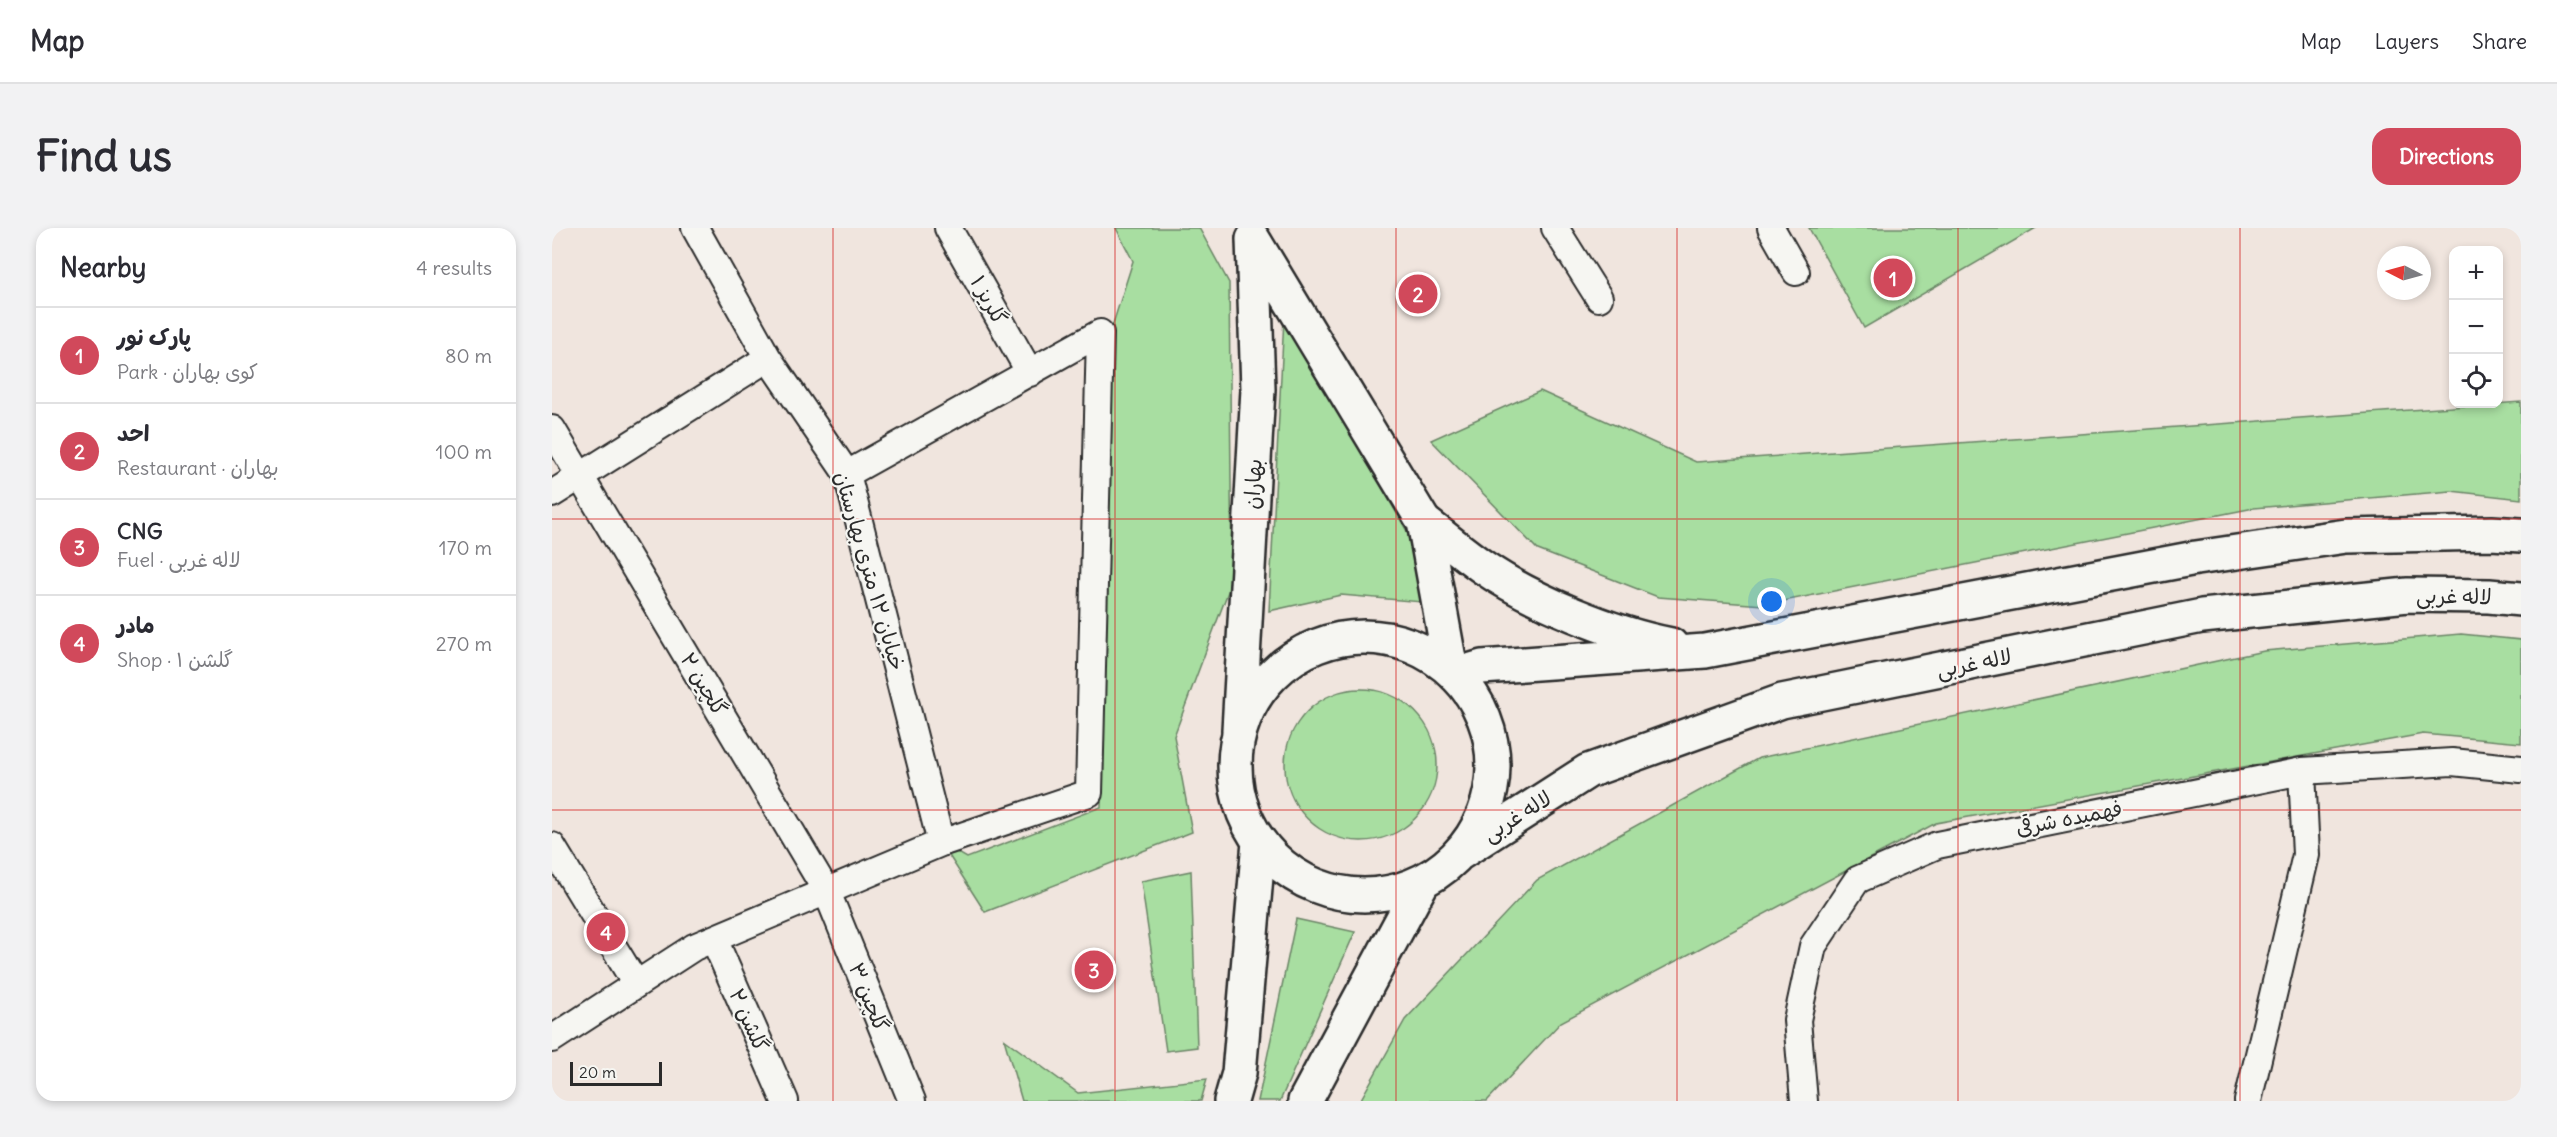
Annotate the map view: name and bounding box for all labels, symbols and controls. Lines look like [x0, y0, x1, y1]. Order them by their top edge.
text: Map [30, 23, 84, 59]
text: Map [2301, 28, 2341, 55]
text: Layers [2374, 28, 2439, 55]
text: Share [2472, 28, 2527, 55]
button: Directions [2372, 128, 2521, 185]
text: Find us [36, 130, 172, 182]
north arrow [2377, 246, 2431, 300]
map controls [2449, 246, 2503, 408]
button: + [2449, 246, 2503, 300]
text: Nearby [60, 251, 146, 284]
text: 4 results [416, 255, 492, 280]
pin: 1 [1874, 256, 1912, 300]
street label: گلریز ۱ [965, 271, 1013, 329]
pin: 2 [1398, 272, 1438, 316]
button: − [2449, 300, 2503, 354]
text: پارک نور [117, 323, 191, 351]
text: 1 [76, 343, 83, 368]
text: 80 m [445, 343, 492, 368]
button: locate [2449, 354, 2503, 408]
text: Park · کوی بهاران [117, 359, 258, 384]
text: احد [117, 419, 149, 447]
text: 2 [74, 439, 85, 464]
text: 100 m [435, 439, 492, 464]
text: Restaurant · بهاران [117, 455, 279, 480]
street label: بهاران [1238, 458, 1268, 510]
street label: خیابان ۱۲ متری بهارستان [829, 468, 911, 674]
text: CNG [117, 517, 163, 545]
text: 3 [74, 535, 85, 560]
text: 170 m [439, 535, 492, 560]
text: Fuel · لاله غربی [117, 547, 241, 572]
street label: لاله غربی [2416, 582, 2492, 611]
your location [1757, 587, 1786, 616]
text: مادر [117, 611, 155, 639]
text: 4 [74, 631, 85, 656]
text: 270 m [436, 631, 492, 656]
street label: لاله غربی [1934, 643, 2014, 684]
text: Shop · گلشن ۱ [117, 647, 233, 672]
street label: گلچین ۲ [675, 647, 733, 721]
street label: لاله غربی [1478, 784, 1557, 848]
street label: فهمیده شرقی [2014, 794, 2124, 842]
pin: 4 [586, 910, 626, 954]
pin: 3 [1074, 948, 1114, 992]
street label: گلچین ۳ [843, 959, 895, 1035]
street label: گلشن ۲ [723, 984, 775, 1056]
scale bar [570, 1059, 662, 1086]
text: 20 m [579, 1062, 616, 1082]

